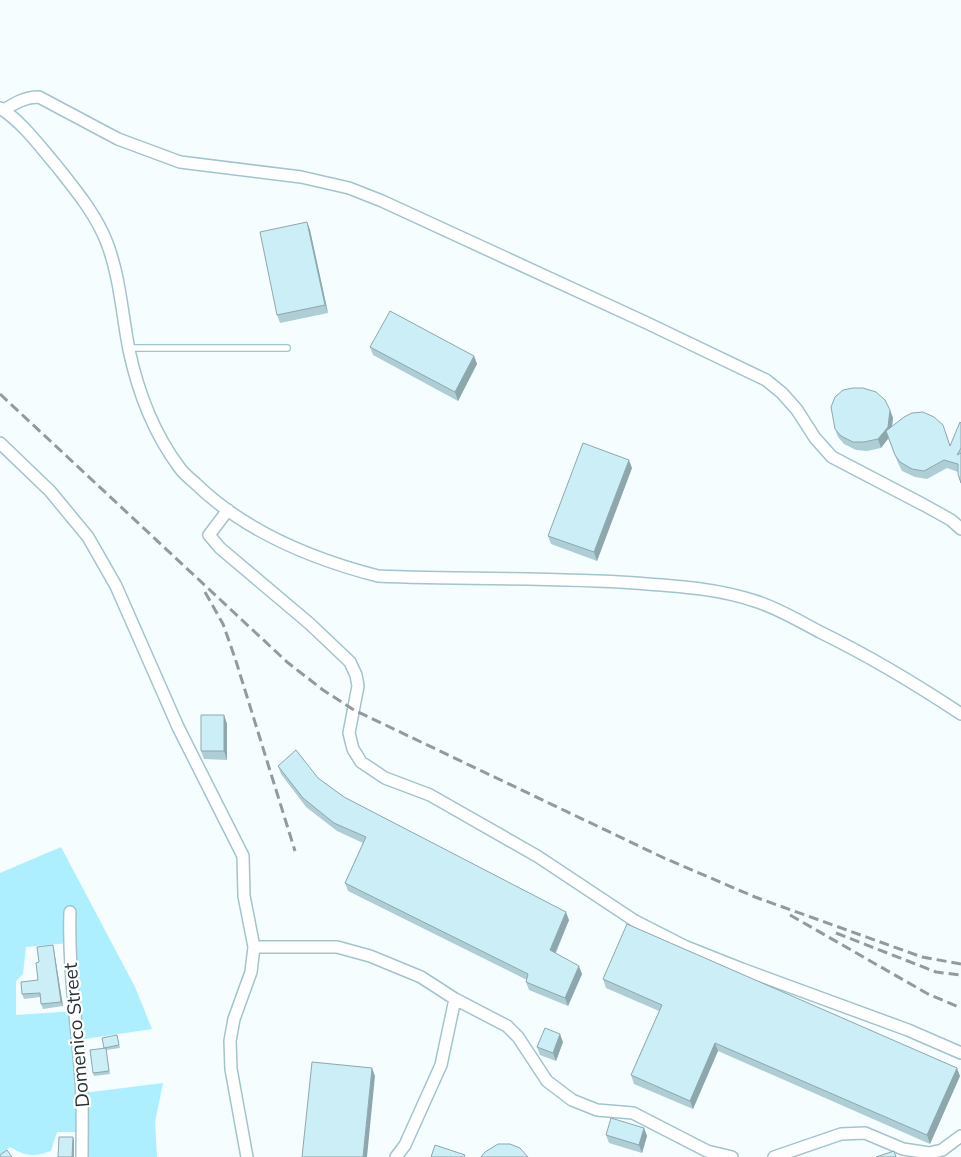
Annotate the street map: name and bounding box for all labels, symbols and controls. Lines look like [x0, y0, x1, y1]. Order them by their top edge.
street label: Domenico Street [58, 961, 94, 1108]

